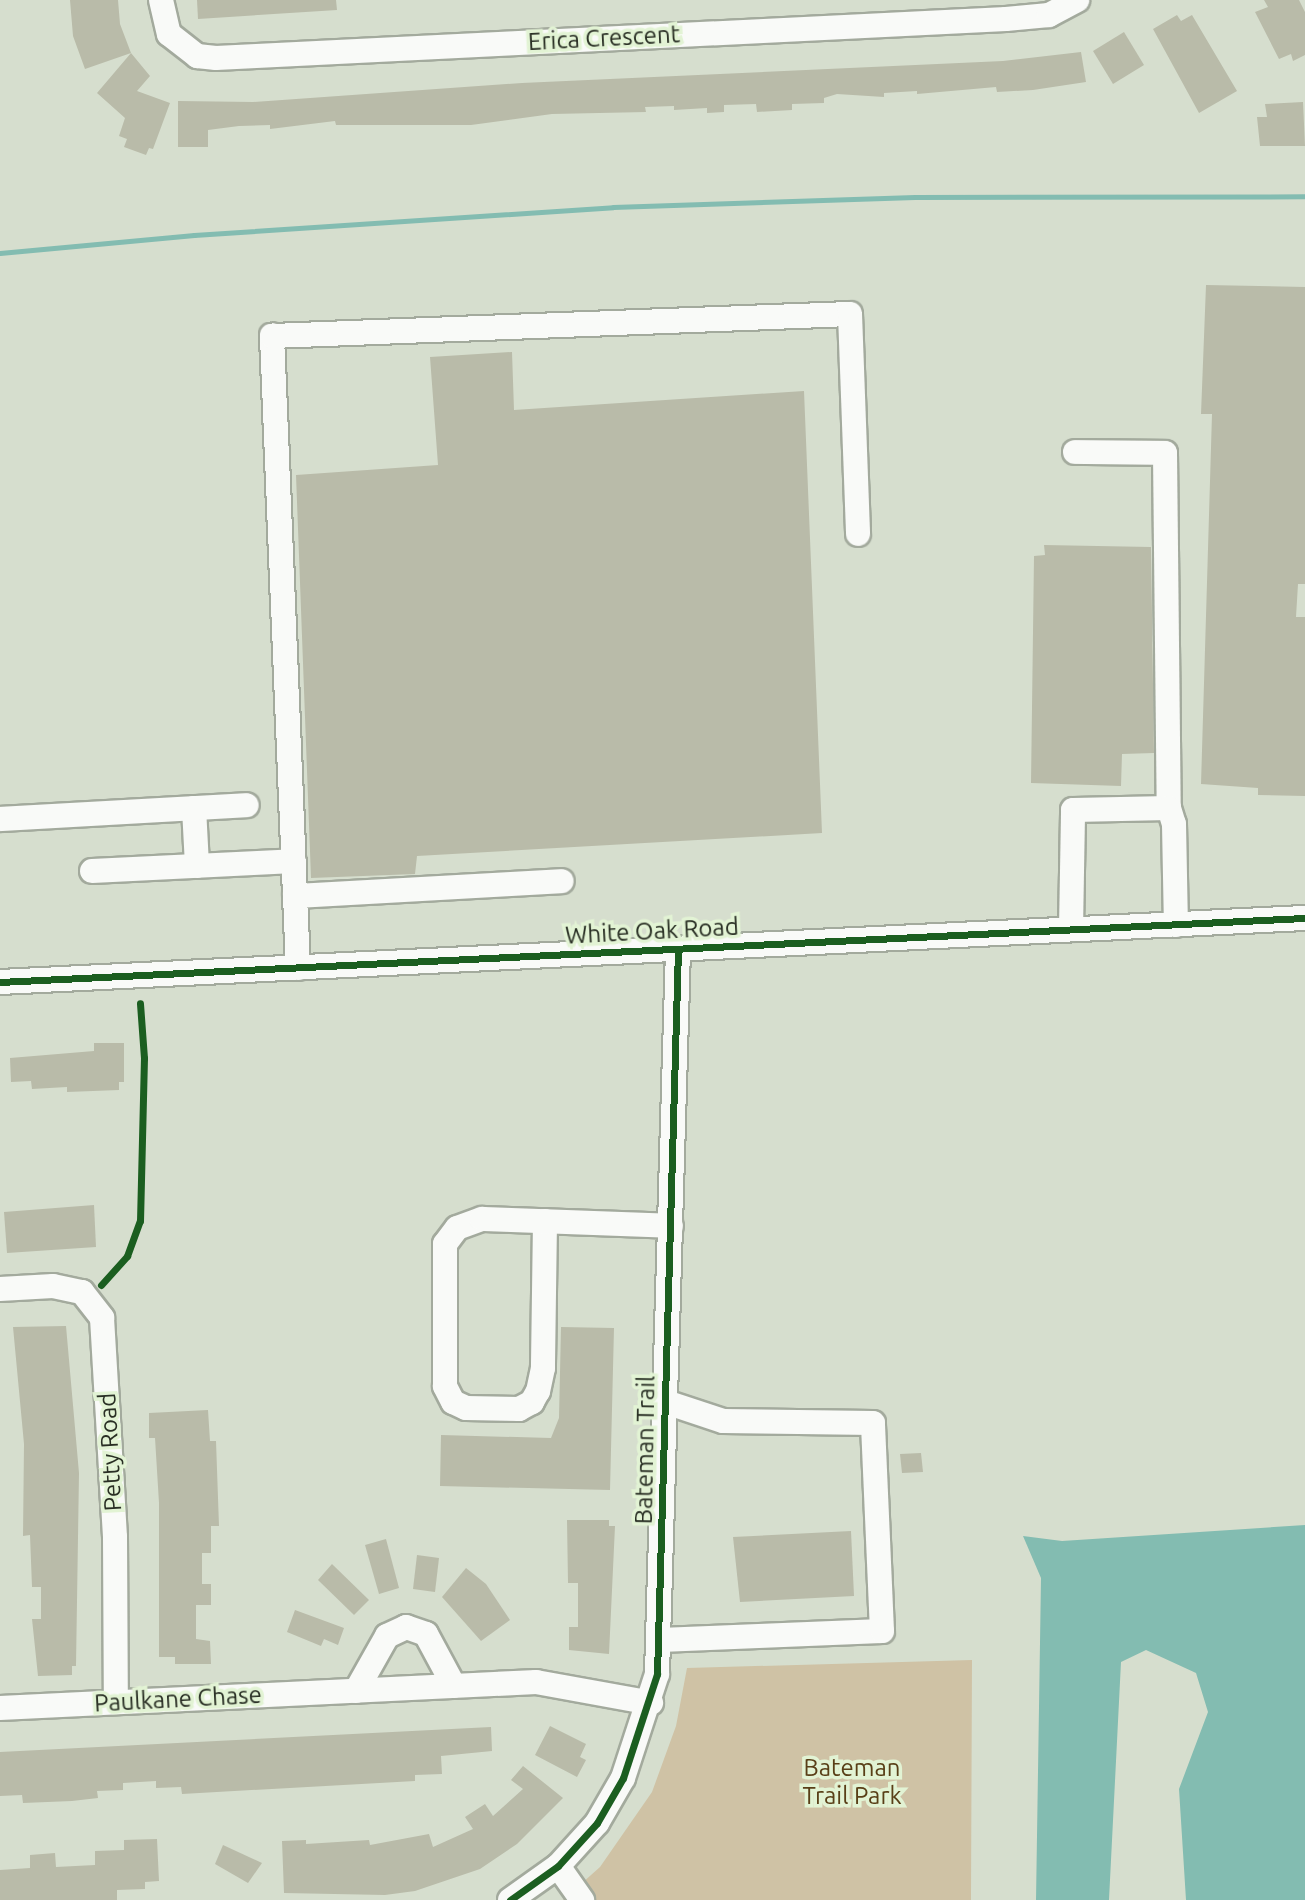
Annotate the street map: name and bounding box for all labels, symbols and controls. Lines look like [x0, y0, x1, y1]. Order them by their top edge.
street label: Erica Crescent [527, 20, 681, 56]
street label: White Oak Road [564, 912, 740, 950]
street label: Bateman Trail [629, 1376, 661, 1524]
street label: Petty Road [93, 1392, 127, 1512]
street label: Paulkane Chase [93, 1680, 263, 1718]
park label: Bateman Trail Park [802, 1754, 902, 1810]

